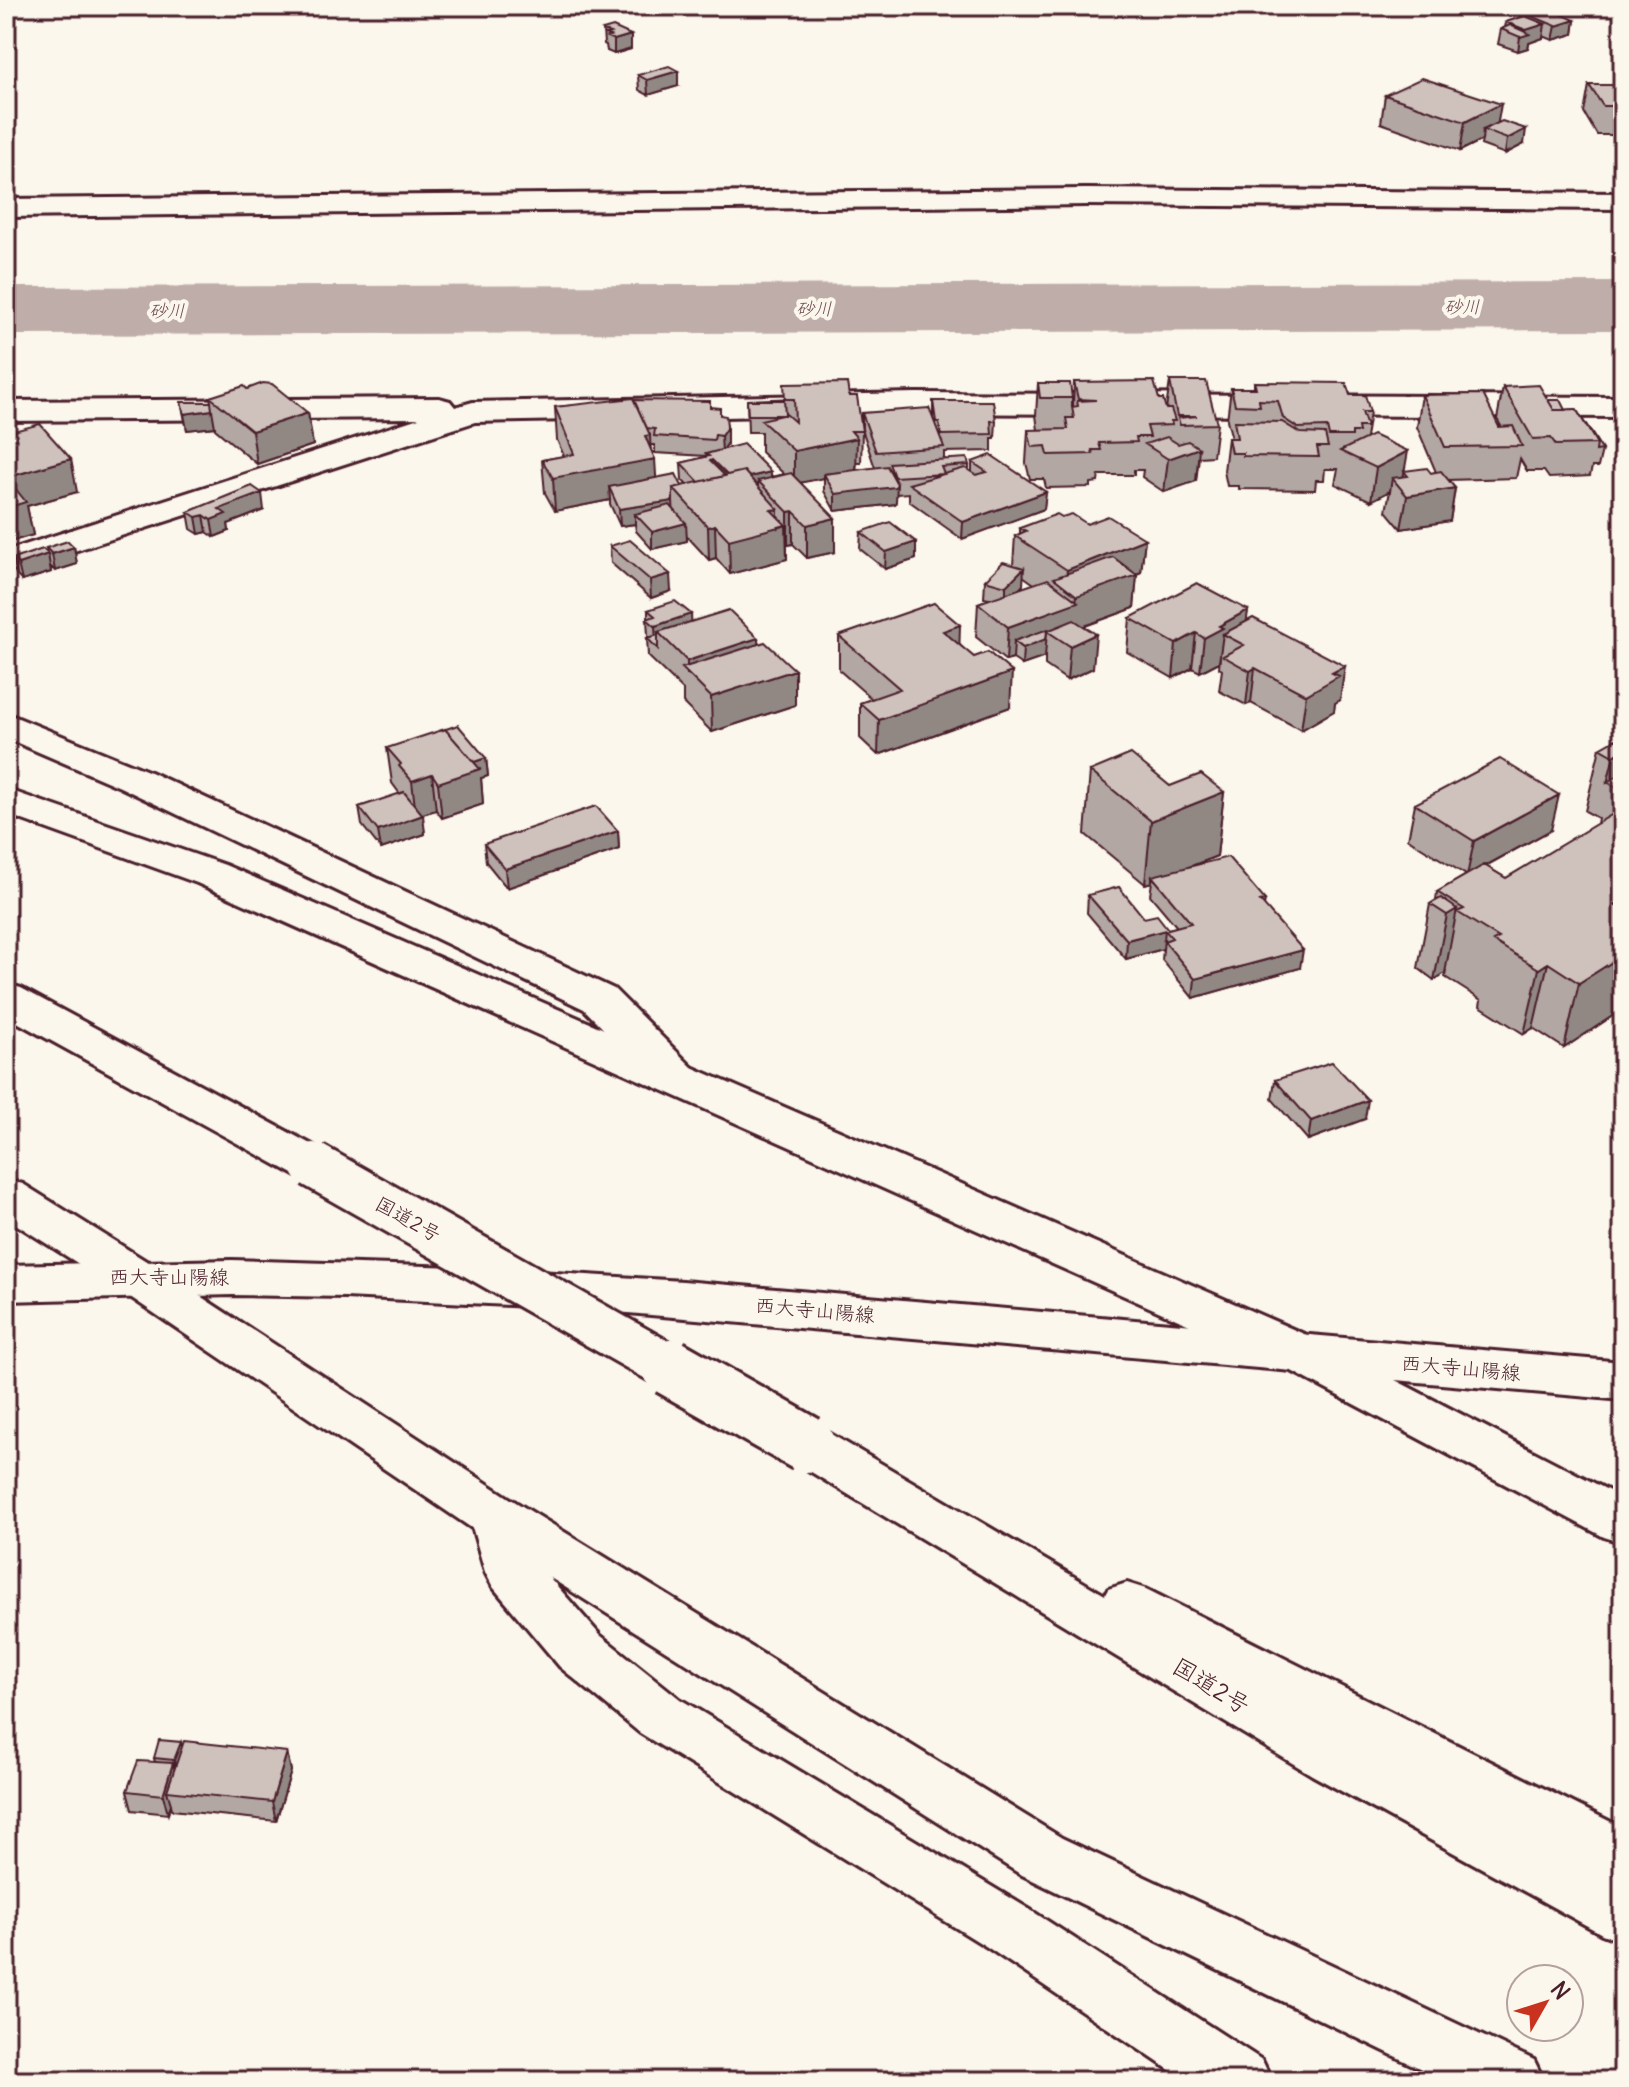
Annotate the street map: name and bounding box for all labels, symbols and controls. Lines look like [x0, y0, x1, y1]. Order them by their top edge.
water label: 砂川 [1444, 295, 1480, 318]
water label: 砂川 [796, 297, 832, 320]
water label: 砂川 [149, 299, 185, 322]
street label: 国道2号 [371, 1190, 445, 1247]
street label: 西大寺山陽線 [109, 1264, 229, 1289]
street label: 西大寺山陽線 [754, 1292, 876, 1327]
street label: 西大寺山陽線 [1400, 1350, 1522, 1385]
street label: 国道2号 [1167, 1650, 1256, 1720]
north arrow [1505, 1963, 1585, 2043]
text: N [1545, 1976, 1576, 2005]

